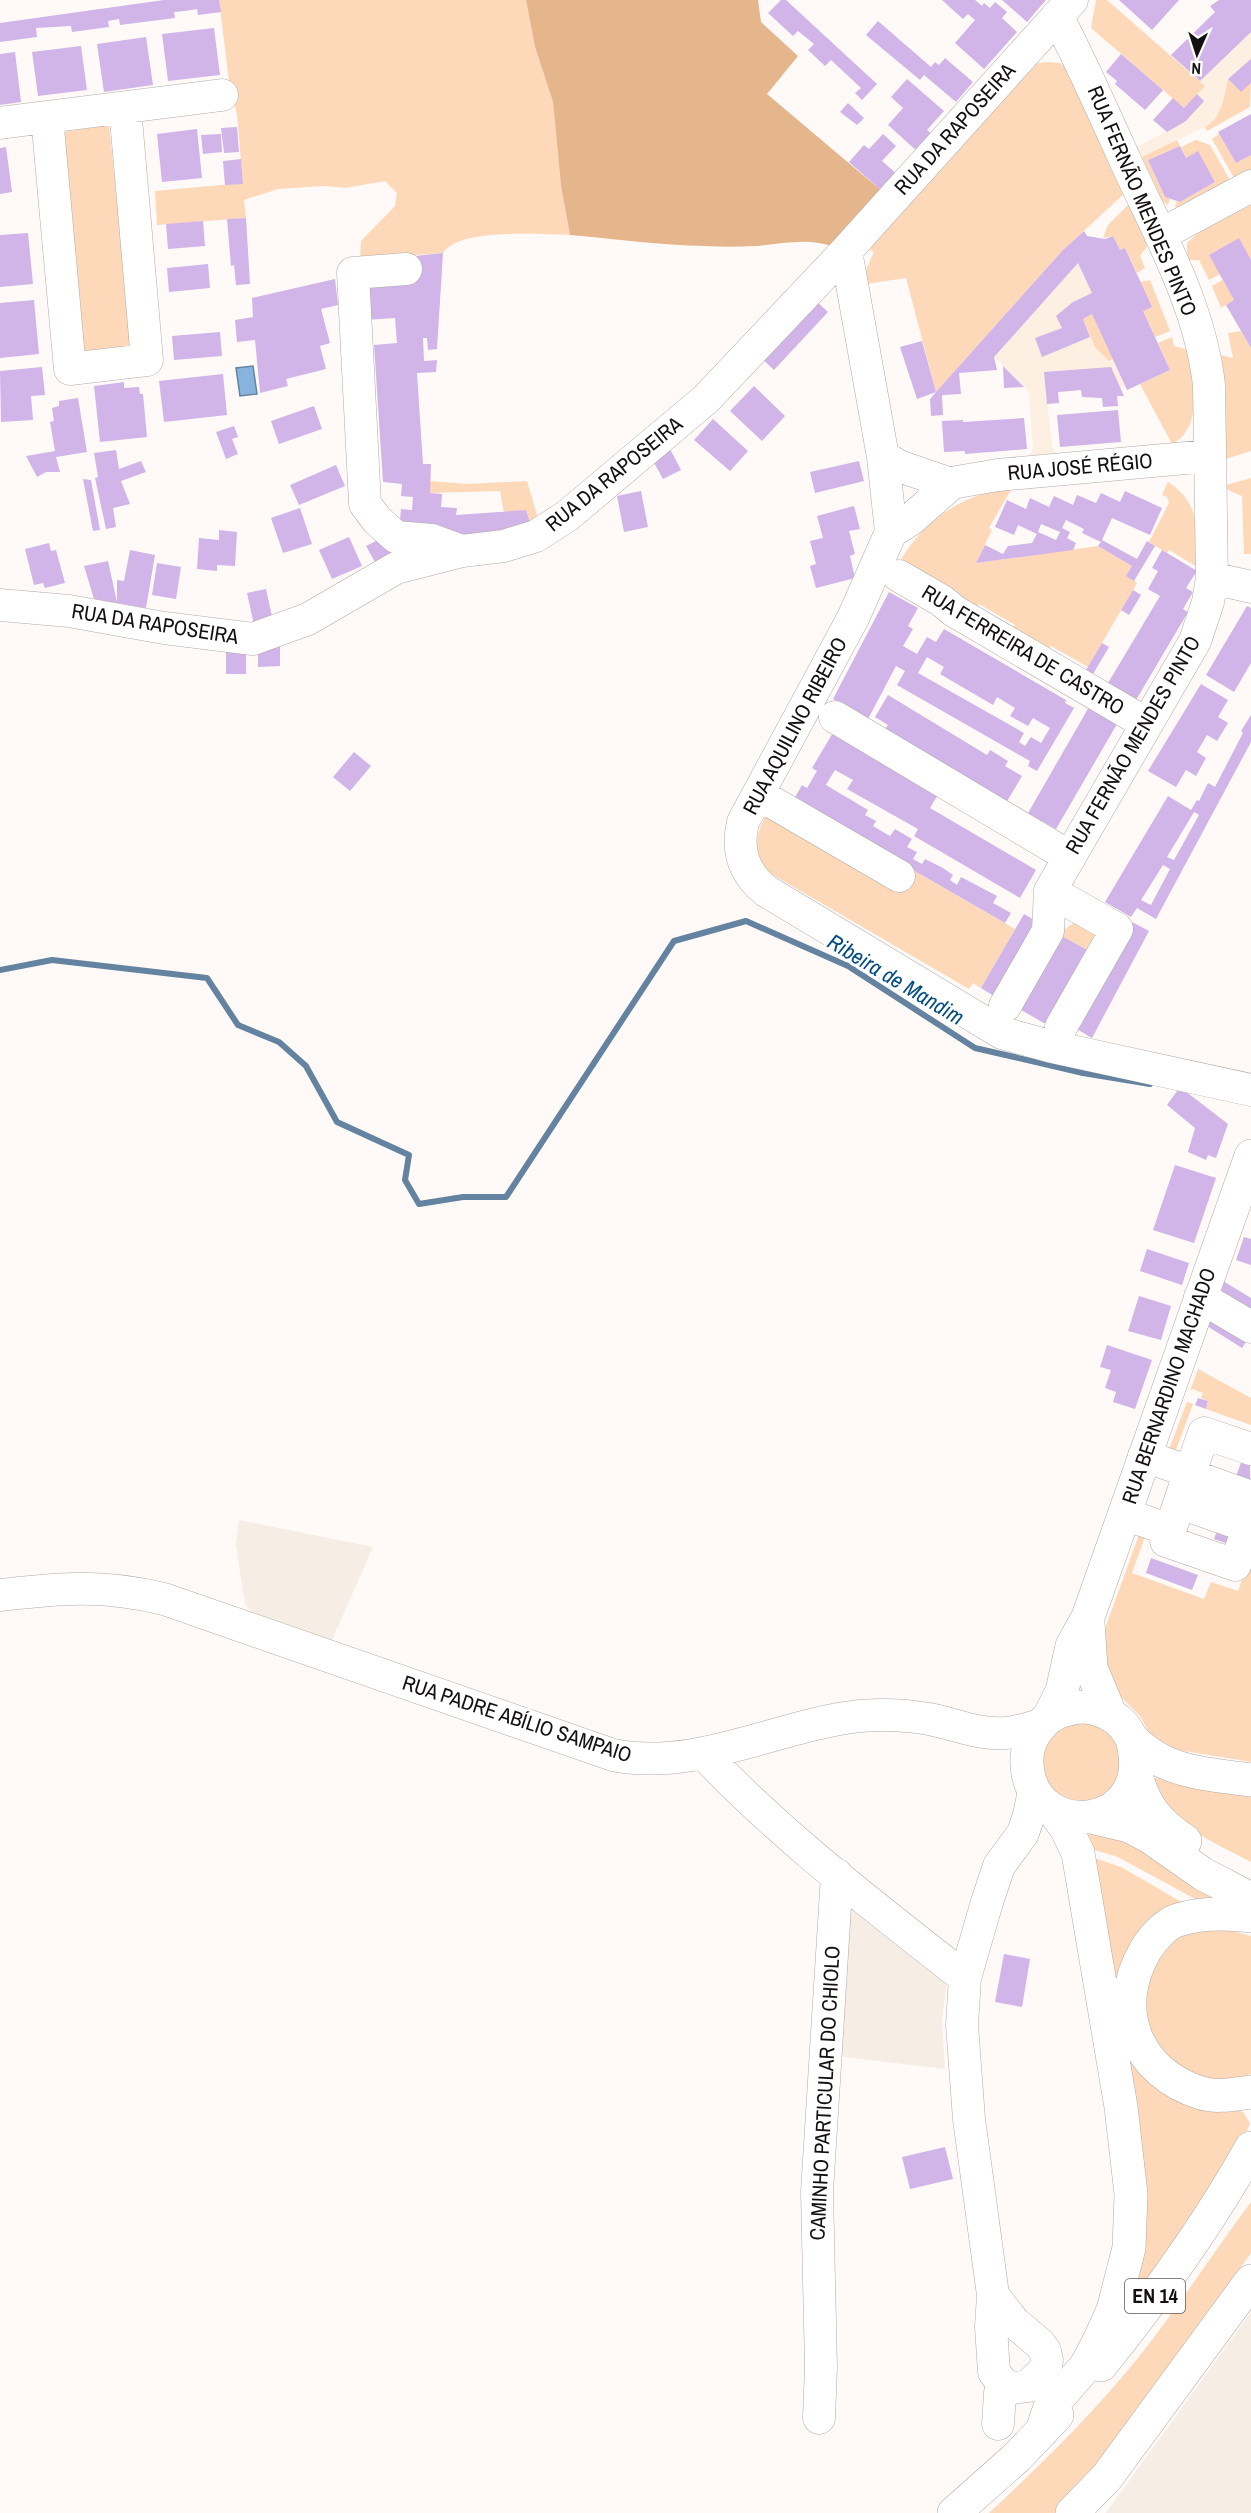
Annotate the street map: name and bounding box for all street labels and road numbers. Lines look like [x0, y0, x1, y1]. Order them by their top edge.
street label: RUA DA RAPOSEIRA [887, 56, 1022, 201]
street label: RUA FERNÃO MENDES PINTO [1081, 81, 1204, 320]
street label: RUA DA RAPOSEIRA [539, 409, 689, 538]
street label: RUA JOSÉ RÉGIO [1006, 446, 1154, 487]
street label: RUA FERREIRA DE CASTRO [917, 578, 1130, 722]
street label: RUA DA RAPOSEIRA [70, 596, 241, 651]
street label: RUA FERNÃO MENDES PINTO [1058, 630, 1207, 859]
street label: RUA AQUILINO RIBEIRO [735, 632, 854, 820]
street label: RUA BERNARDINO MACHADO [1114, 1264, 1223, 1508]
street label: RUA PADRE ABÍLIO SAMPAIO [399, 1668, 636, 1769]
street label: CAMINHO PARTICULAR DO CHIOLO [802, 1945, 847, 2241]
road number: EN 14 [1125, 2279, 1185, 2313]

